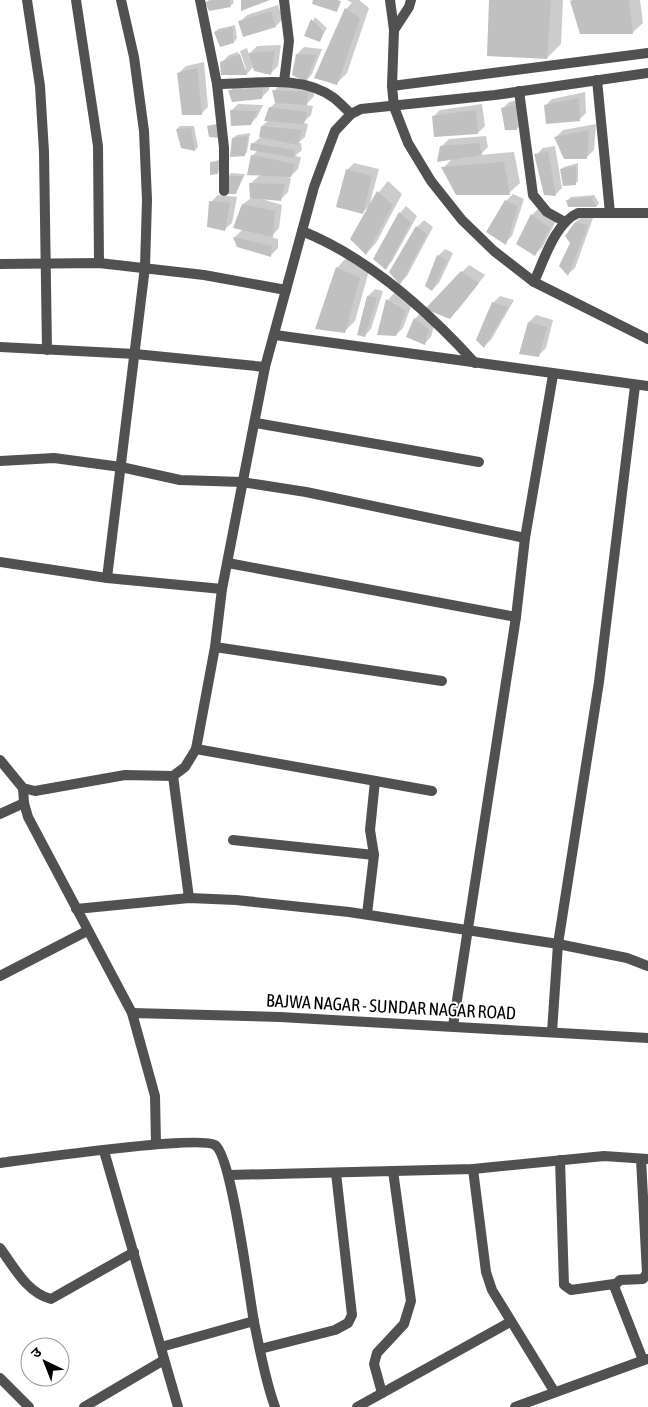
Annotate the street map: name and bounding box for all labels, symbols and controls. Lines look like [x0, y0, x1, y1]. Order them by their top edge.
street label: BAJWA NAGAR - SUNDAR NAGAR ROAD [266, 989, 516, 1024]
north arrow [20, 1337, 70, 1387]
text: उ [28, 1343, 45, 1361]

